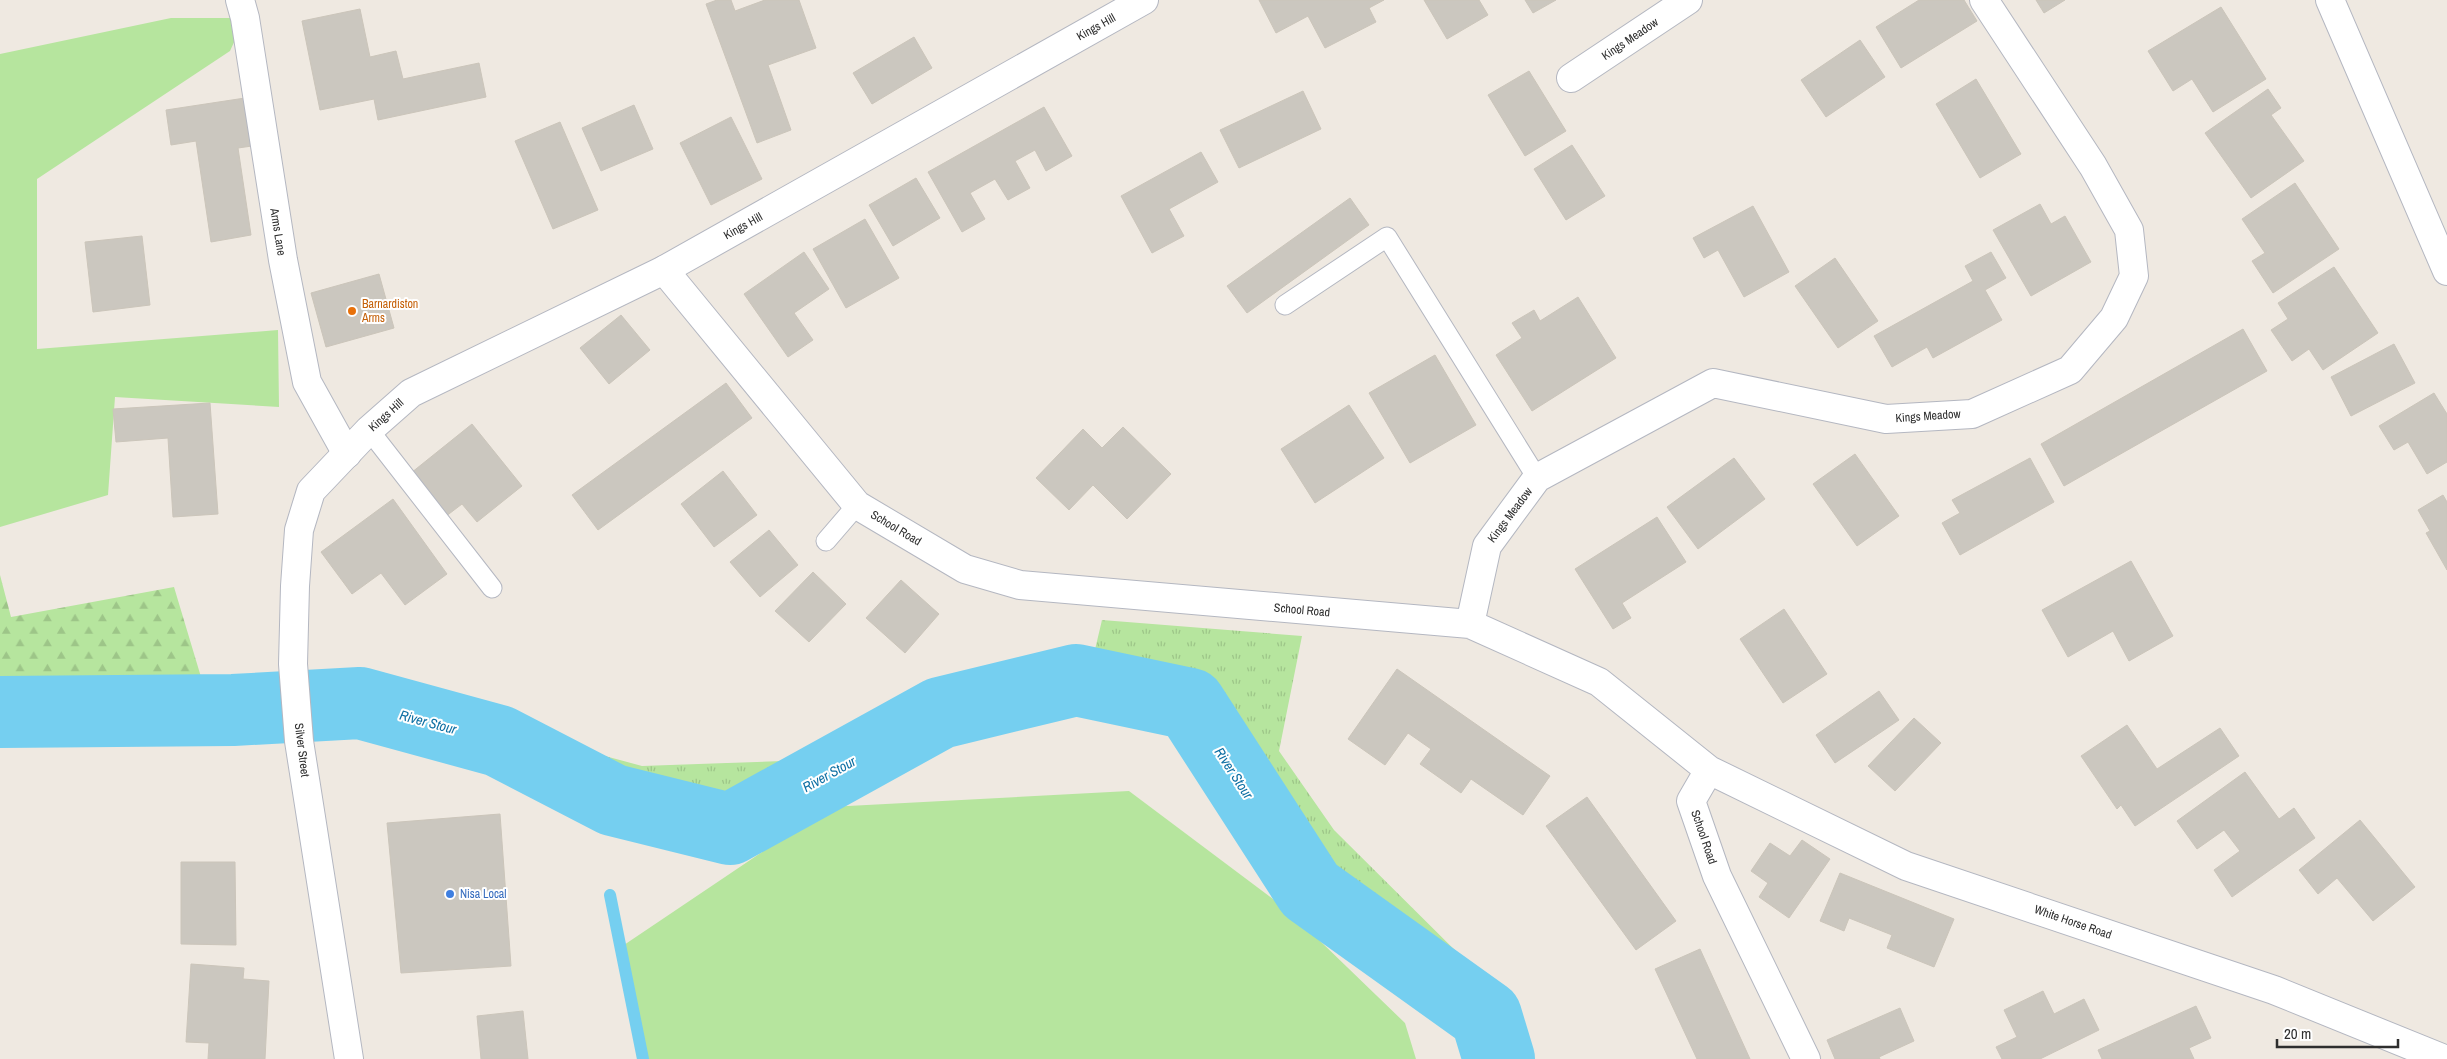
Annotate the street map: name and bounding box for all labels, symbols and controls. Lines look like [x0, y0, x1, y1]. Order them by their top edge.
street label: Kings Hill [1074, 10, 1118, 44]
street label: Kings Meadow [1599, 14, 1662, 64]
street label: Arms Lane [266, 206, 290, 257]
street label: Kings Hill [721, 209, 765, 243]
place label: Barnardiston Arms [361, 296, 418, 326]
marker: Barnardiston Arms [346, 305, 358, 317]
street label: Kings Hill [365, 395, 407, 435]
street label: Kings Meadow [1895, 406, 1962, 426]
street label: Kings Meadow [1484, 483, 1537, 546]
street label: School Road [868, 507, 924, 549]
street label: School Road [1273, 600, 1331, 620]
water label: River Stour [398, 706, 460, 739]
street label: Silver Street [291, 722, 313, 778]
water label: River Stour [1211, 744, 1258, 803]
water label: River Stour [799, 751, 860, 796]
street label: School Road [1687, 808, 1721, 866]
place label: Nisa Local [460, 886, 507, 902]
marker: Nisa Local [444, 888, 456, 900]
street label: White Horse Road [2032, 901, 2114, 943]
scale bar [2277, 1016, 2398, 1048]
text: 20 m [2284, 1023, 2311, 1044]

